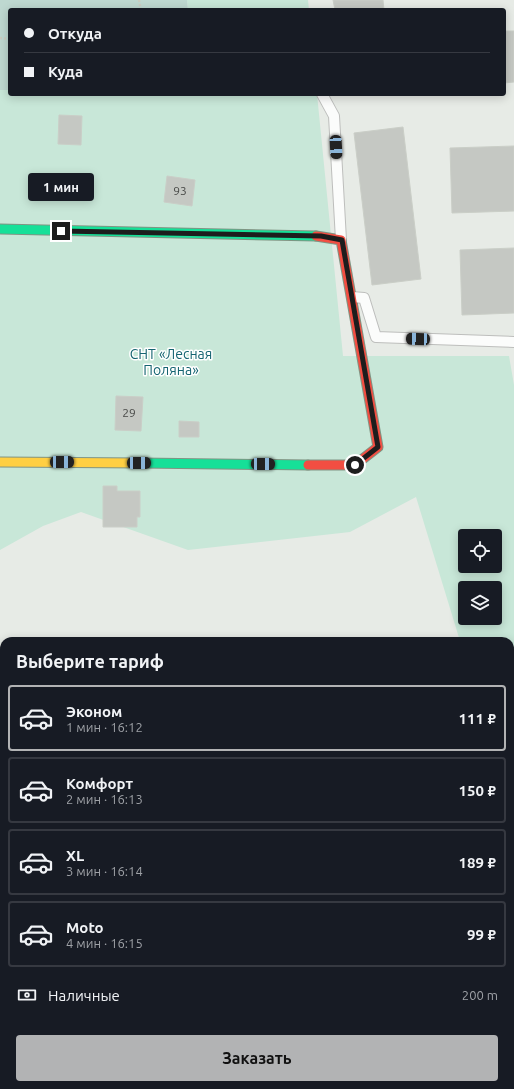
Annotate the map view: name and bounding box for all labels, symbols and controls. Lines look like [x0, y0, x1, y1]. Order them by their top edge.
text: Откуда [48, 25, 102, 42]
text: Куда [48, 63, 83, 80]
car [329, 135, 343, 159]
callout: 1 мин [28, 173, 94, 201]
text: 1 мин [43, 180, 79, 194]
house number: 93 [173, 184, 187, 197]
route end [52, 222, 70, 240]
car [406, 333, 430, 345]
park label: СНТ «Лесная Поляна» [130, 346, 212, 378]
house number: 29 [122, 406, 136, 419]
car [50, 456, 74, 468]
route start [346, 456, 364, 474]
car [127, 457, 151, 469]
car [251, 458, 275, 470]
map controls [458, 529, 502, 625]
button: locate [458, 529, 502, 573]
button: layers [458, 581, 502, 625]
text: Выберите тариф [16, 651, 164, 671]
icon: car [18, 700, 54, 736]
text: Эконом [66, 703, 122, 720]
text: 111 ₽ [459, 710, 496, 727]
text: 1 мин · 16:12 [66, 720, 143, 734]
icon: car [18, 772, 54, 808]
text: Комфорт [66, 775, 133, 792]
text: 150 ₽ [459, 782, 496, 799]
text: 2 мин · 16:13 [66, 792, 143, 806]
icon: car [18, 844, 54, 880]
text: XL [66, 847, 84, 864]
text: 189 ₽ [459, 854, 496, 871]
text: 3 мин · 16:14 [66, 864, 143, 878]
icon: car [18, 916, 54, 952]
text: Moto [66, 919, 104, 936]
text: 99 ₽ [467, 926, 496, 943]
text: 4 мин · 16:15 [66, 936, 143, 950]
icon: cash [16, 984, 38, 1006]
text: Наличные [48, 987, 120, 1004]
text: 200 m [462, 988, 498, 1002]
button: Заказать [16, 1035, 498, 1081]

